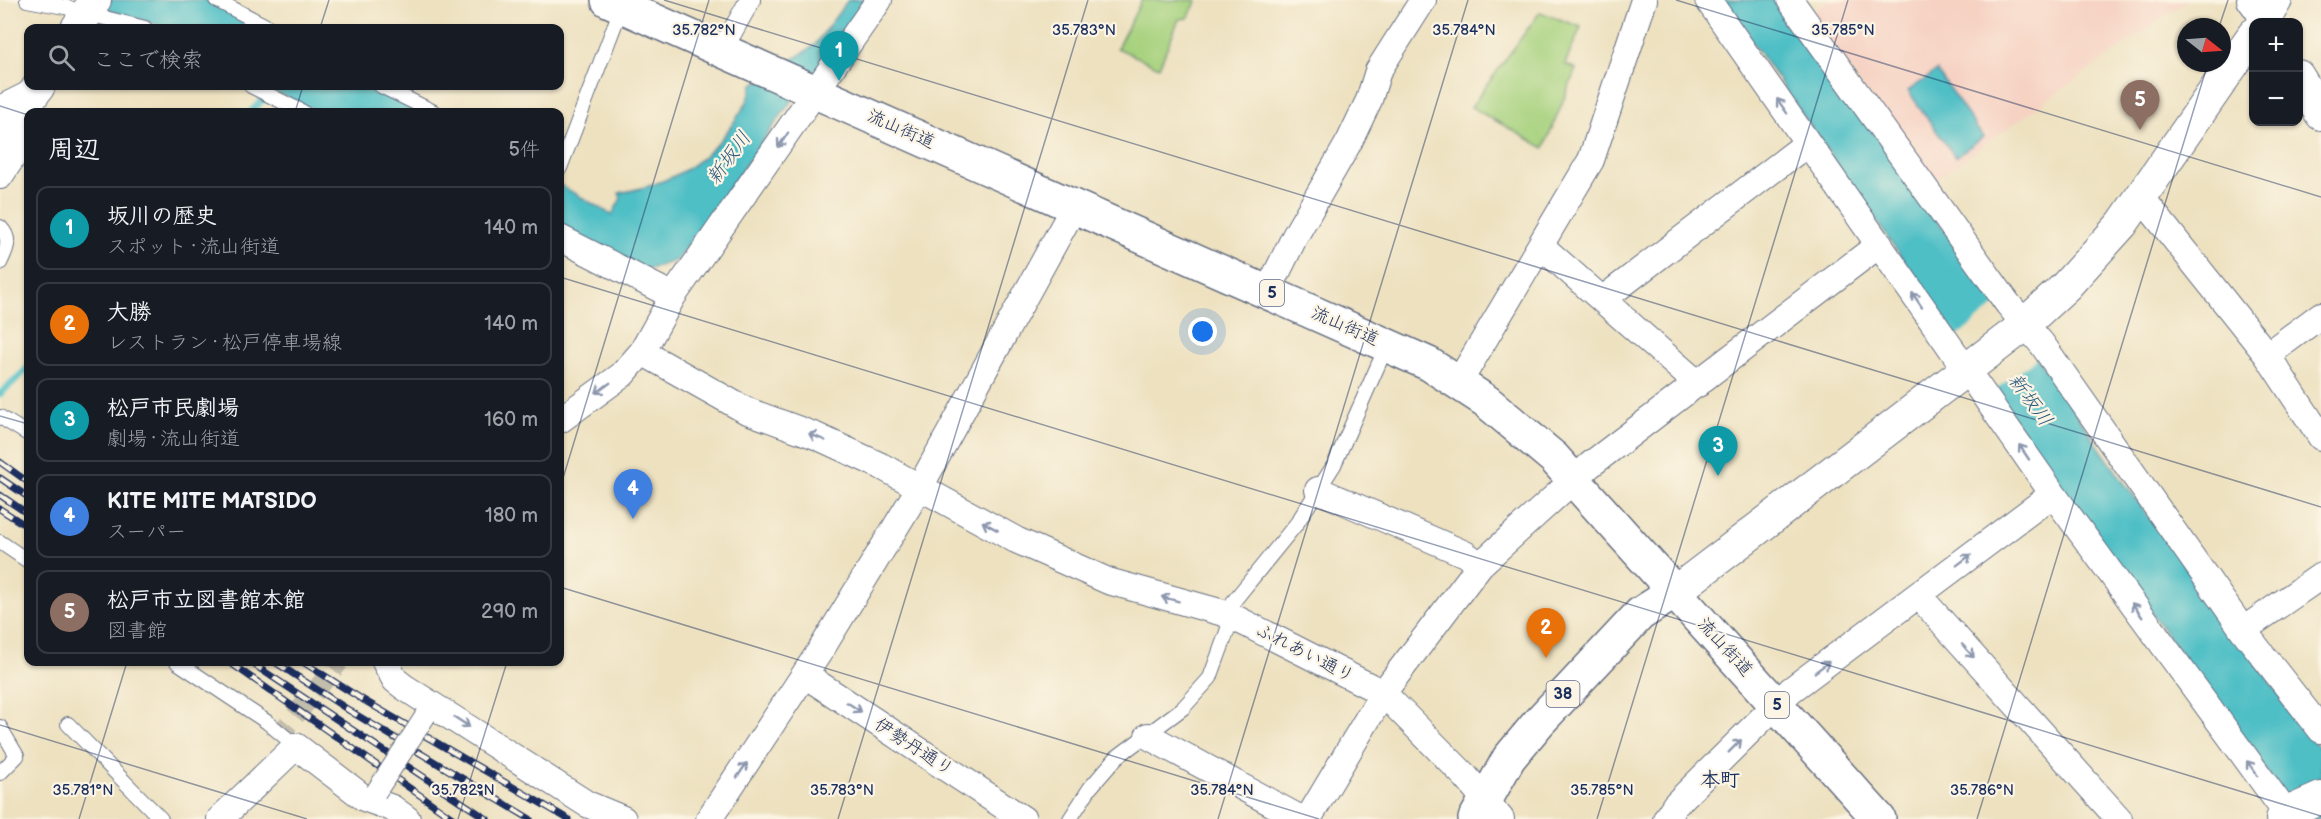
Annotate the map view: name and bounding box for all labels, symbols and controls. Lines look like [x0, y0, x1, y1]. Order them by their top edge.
north arrow [2177, 18, 2231, 72]
map controls [2249, 18, 2303, 126]
button: + [2249, 18, 2303, 72]
text: 35.782°N [672, 21, 736, 40]
text: 35.783°N [1052, 21, 1116, 40]
text: 35.784°N [1432, 21, 1496, 40]
text: 35.785°N [1811, 21, 1875, 40]
search box [24, 24, 564, 90]
pin: 1 [820, 32, 858, 81]
icon: search [45, 41, 78, 74]
text: ここで検索 [93, 47, 203, 74]
button: − [2249, 72, 2303, 126]
pin: 5 [2120, 80, 2160, 130]
one-way arrow [1776, 98, 1788, 114]
street label: 流山街道 [864, 105, 938, 153]
water label: 新坂川 [702, 127, 756, 189]
one-way arrow [777, 131, 789, 147]
text: 周辺 [48, 135, 100, 166]
text: 5件 [509, 138, 540, 162]
text: 坂川の歴史 [107, 203, 217, 230]
text: 1 [65, 216, 74, 240]
text: 140 m [484, 216, 538, 240]
text: スポット · 流山街道 [107, 235, 280, 259]
road number: 5 [1260, 280, 1284, 306]
one-way arrow [1911, 293, 1923, 309]
text: 大勝 [107, 299, 151, 326]
street label: 流山街道 [1308, 302, 1382, 350]
text: 2 [64, 312, 75, 336]
text: 140 m [484, 312, 538, 336]
your location [1188, 317, 1217, 346]
text: レストラン · 松戸停車場線 [107, 331, 342, 355]
water label: 新坂川 [2003, 369, 2057, 431]
one-way arrow [595, 382, 611, 395]
text: 松戸市民劇場 [107, 395, 239, 422]
text: 3 [64, 408, 75, 432]
text: 160 m [484, 408, 538, 432]
pin: 3 [1698, 426, 1738, 476]
text: 劇場 · 流山街道 [107, 427, 240, 451]
one-way arrow [808, 431, 827, 442]
one-way arrow [2018, 444, 2030, 460]
pin: 4 [614, 470, 652, 519]
text: KITE MITE MATSIDO [107, 488, 317, 515]
text: 4 [64, 504, 75, 528]
text: 180 m [485, 504, 538, 528]
text: スーパー [107, 520, 186, 544]
one-way arrow [982, 520, 1000, 531]
one-way arrow [1956, 554, 1972, 566]
text: 松戸市立図書館本館 [107, 587, 305, 614]
one-way arrow [1161, 592, 1180, 604]
text: 5 [64, 600, 75, 624]
text: 290 m [481, 600, 538, 624]
one-way arrow [2131, 603, 2143, 619]
pin: 2 [1526, 608, 1566, 658]
street label: 流山街道 [1693, 613, 1757, 681]
text: 図書館 [107, 619, 167, 643]
street label: ふれあい通り [1252, 619, 1358, 687]
one-way arrow [1961, 643, 1975, 658]
one-way arrow [1813, 661, 1829, 673]
road number: 38 [1546, 681, 1580, 707]
road number: 5 [1765, 692, 1789, 718]
one-way arrow [845, 701, 861, 713]
street label: 伊勢丹通り [871, 714, 957, 780]
one-way arrow [453, 716, 470, 729]
one-way arrow [1727, 738, 1742, 753]
one-way arrow [2246, 760, 2258, 776]
one-way arrow [735, 762, 748, 779]
district label: 本町 [1700, 768, 1740, 792]
text: 35.781°N [53, 781, 113, 800]
text: 35.782°N [431, 781, 495, 800]
text: 35.783°N [810, 781, 874, 800]
text: 35.784°N [1190, 781, 1254, 800]
text: 35.785°N [1570, 781, 1634, 800]
text: 35.786°N [1950, 781, 2014, 800]

